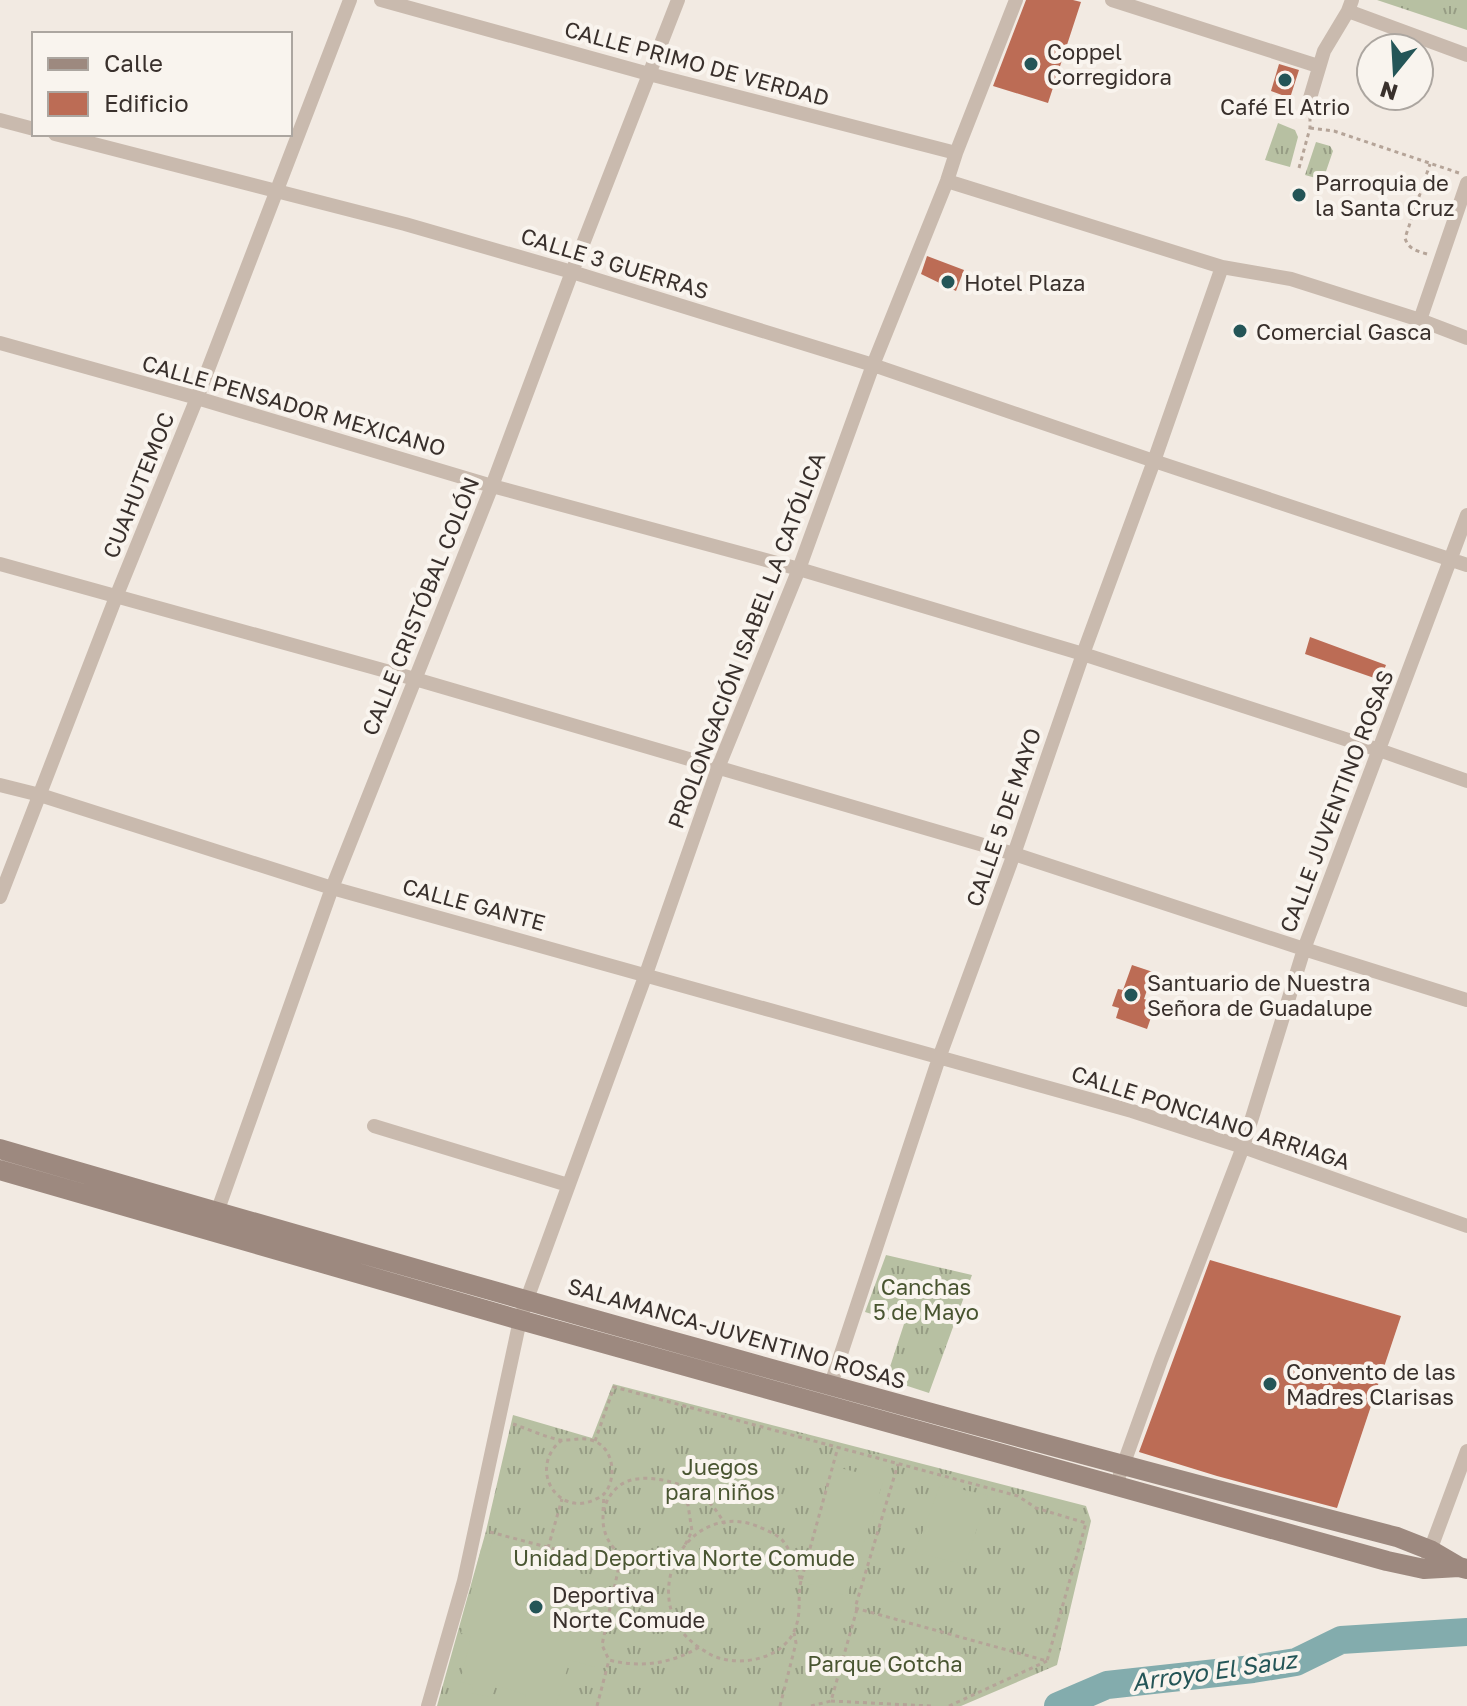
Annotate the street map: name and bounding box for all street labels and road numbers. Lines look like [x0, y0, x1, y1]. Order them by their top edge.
street label: CALLE PRIMO DE VERDAD [562, 15, 832, 111]
street label: CALLE 3 GUERRAS [518, 222, 712, 304]
street label: CALLE PENSADOR MEXICANO [139, 349, 449, 461]
street label: CUAHUTEMOC [96, 408, 180, 562]
street label: PROLONGACIÓN ISABEL LA CATÓLICA [662, 448, 831, 832]
street label: CALLE CRISTÓBAL COLÓN [356, 473, 484, 739]
street label: CALLE JUVENTINO ROSAS [1273, 666, 1399, 936]
street label: CALLE 5 DE MAYO [960, 724, 1046, 910]
street label: CALLE GANTE [400, 872, 548, 936]
street label: CALLE PONCIANO ARRIAGA [1068, 1059, 1354, 1175]
street label: SALAMANCA-JUVENTINO ROSAS [565, 1272, 909, 1394]

